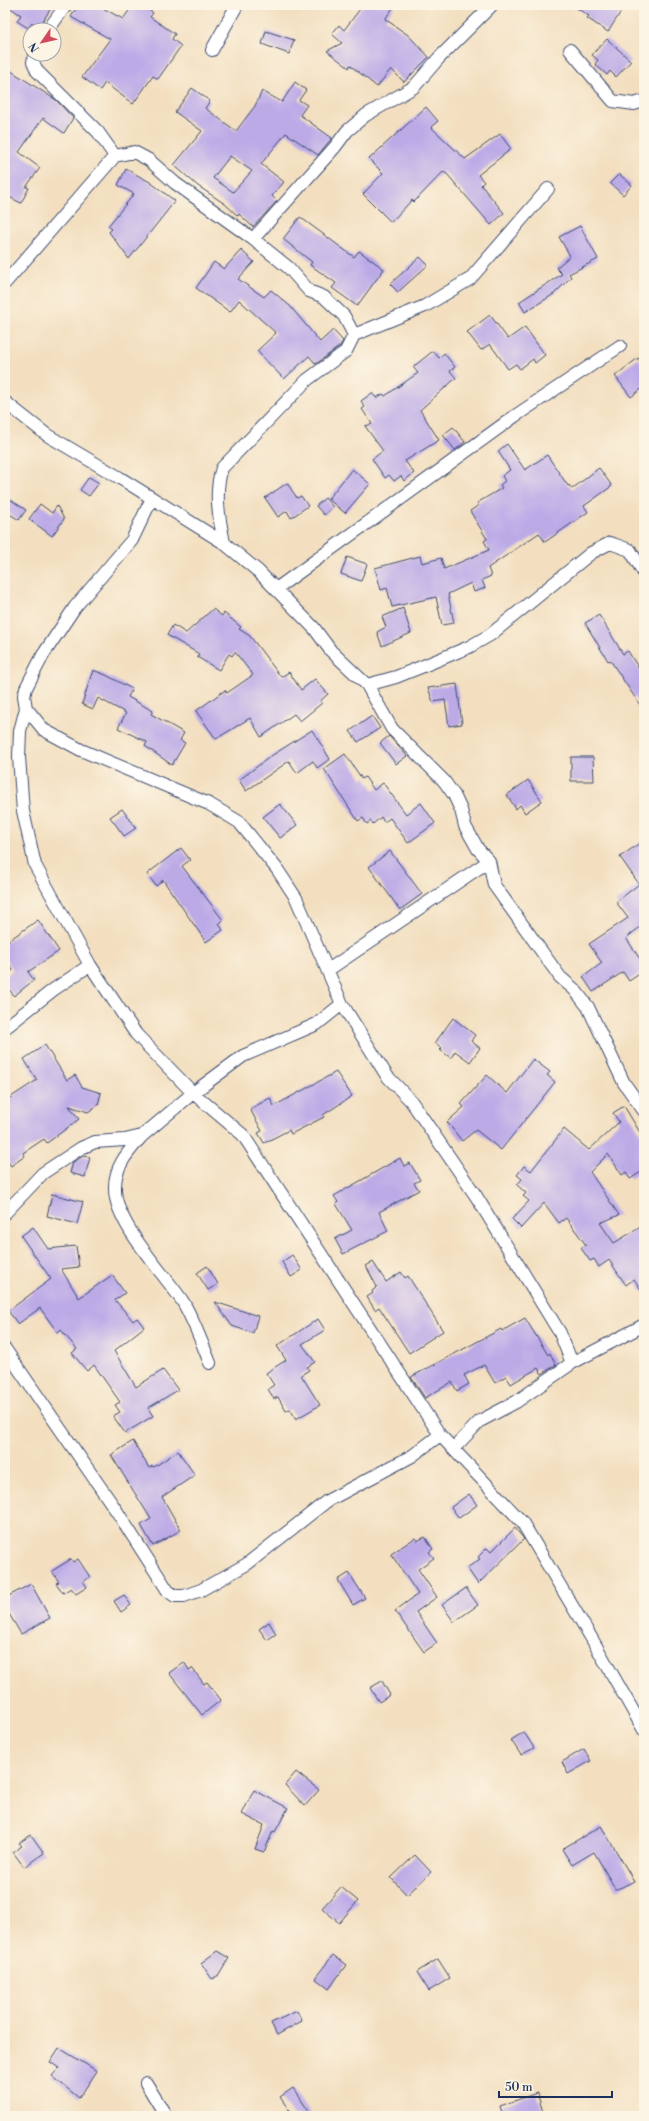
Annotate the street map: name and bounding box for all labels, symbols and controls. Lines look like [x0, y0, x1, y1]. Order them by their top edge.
north arrow [22, 22, 62, 62]
text: N [26, 39, 43, 55]
scale bar [499, 2073, 612, 2099]
text: 50 m [505, 2080, 533, 2095]

